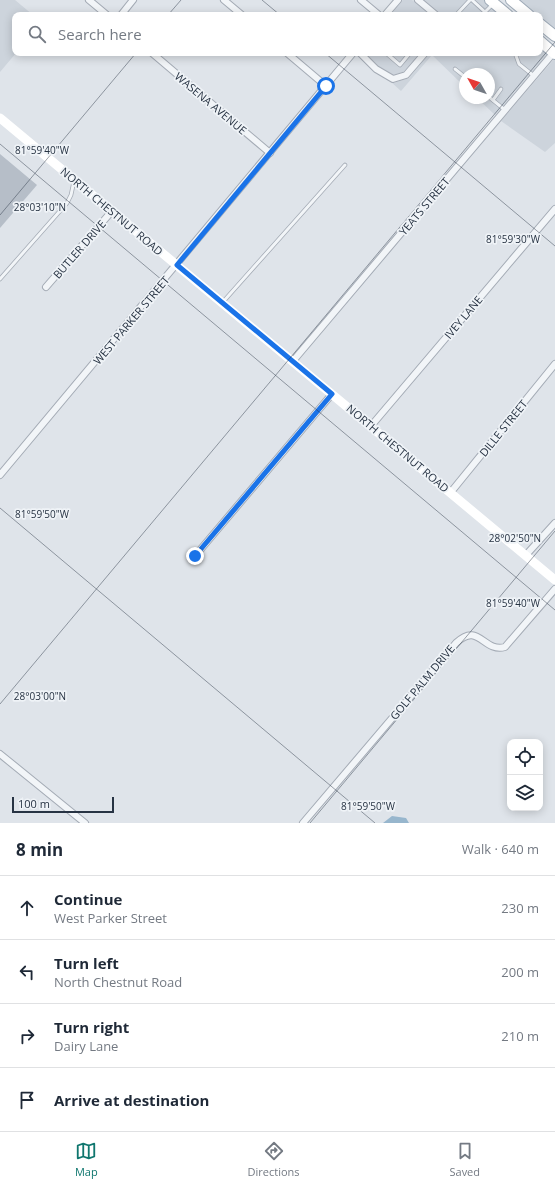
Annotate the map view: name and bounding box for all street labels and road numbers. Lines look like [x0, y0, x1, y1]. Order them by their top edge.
street label: WASENA AVENUE [172, 69, 250, 137]
street label: NORTH CHESTNUT ROAD [58, 164, 166, 258]
street label: YEATS STREET [395, 174, 453, 238]
street label: BUTLER DRIVE [49, 216, 109, 282]
street label: WEST PARKER STREET [89, 273, 173, 367]
street label: IVEY LANE [441, 292, 485, 342]
street label: DILLE STREET [476, 397, 530, 459]
street label: NORTH CHESTNUT ROAD [344, 401, 452, 495]
street label: GOLF PALM DRIVE [386, 641, 458, 723]

